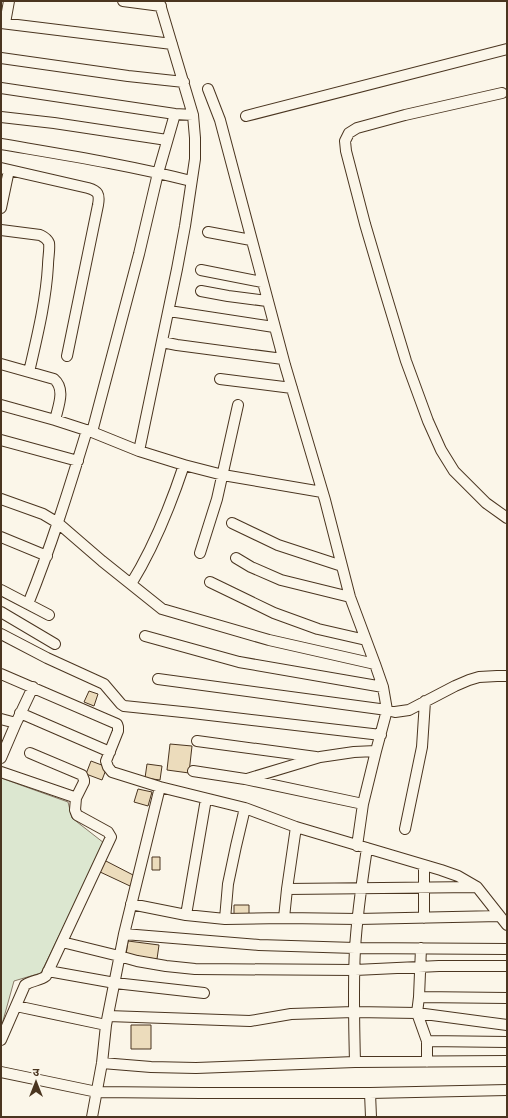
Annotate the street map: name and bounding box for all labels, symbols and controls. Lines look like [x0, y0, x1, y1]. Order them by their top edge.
north arrow [16, 1062, 56, 1102]
text: उ [33, 1066, 40, 1080]

